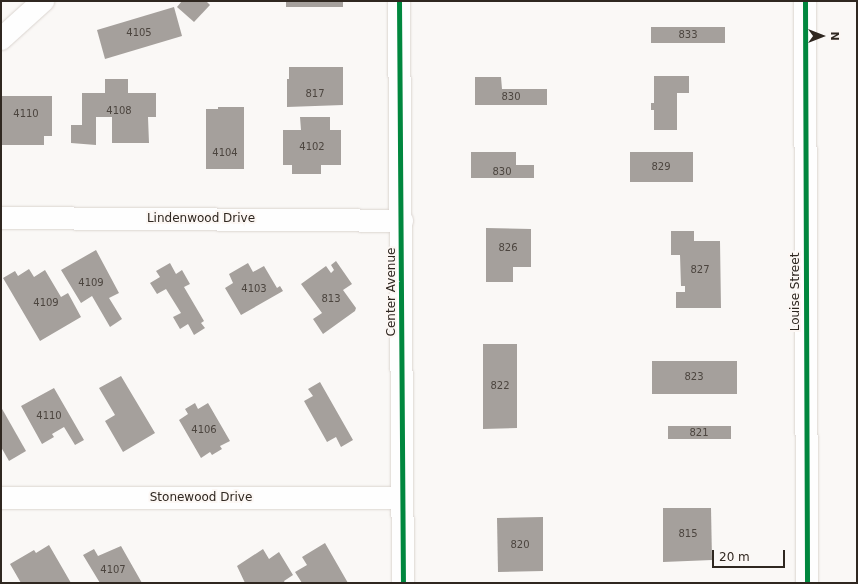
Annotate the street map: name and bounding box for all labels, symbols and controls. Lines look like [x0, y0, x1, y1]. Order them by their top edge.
north arrow [802, 16, 842, 56]
house number: 4105 [126, 27, 152, 39]
house number: 833 [678, 29, 698, 41]
text: N [828, 31, 841, 41]
house number: 817 [305, 88, 325, 100]
house number: 830 [501, 91, 521, 103]
house number: 4108 [106, 105, 132, 117]
house number: 4110 [13, 108, 39, 120]
house number: 4102 [299, 141, 325, 153]
house number: 4104 [212, 147, 238, 159]
house number: 829 [651, 161, 671, 173]
house number: 830 [492, 166, 512, 178]
street label: Lindenwood Drive [147, 212, 255, 226]
house number: 826 [498, 242, 518, 254]
street label: Center Avenue [385, 248, 399, 336]
street label: Louise Street [789, 253, 803, 331]
house number: 827 [690, 264, 710, 276]
house number: 4109 [78, 277, 104, 289]
house number: 4103 [241, 283, 267, 295]
house number: 813 [321, 293, 341, 305]
house number: 4109 [33, 297, 59, 309]
house number: 823 [684, 371, 704, 383]
house number: 822 [490, 380, 510, 392]
house number: 4110 [36, 410, 62, 422]
house number: 4106 [191, 424, 217, 436]
house number: 821 [689, 427, 709, 439]
street label: Stonewood Drive [150, 491, 252, 505]
house number: 815 [678, 528, 698, 540]
house number: 820 [510, 539, 530, 551]
scale bar [714, 542, 787, 568]
text: 20 m [719, 550, 750, 564]
house number: 4107 [100, 564, 126, 576]

